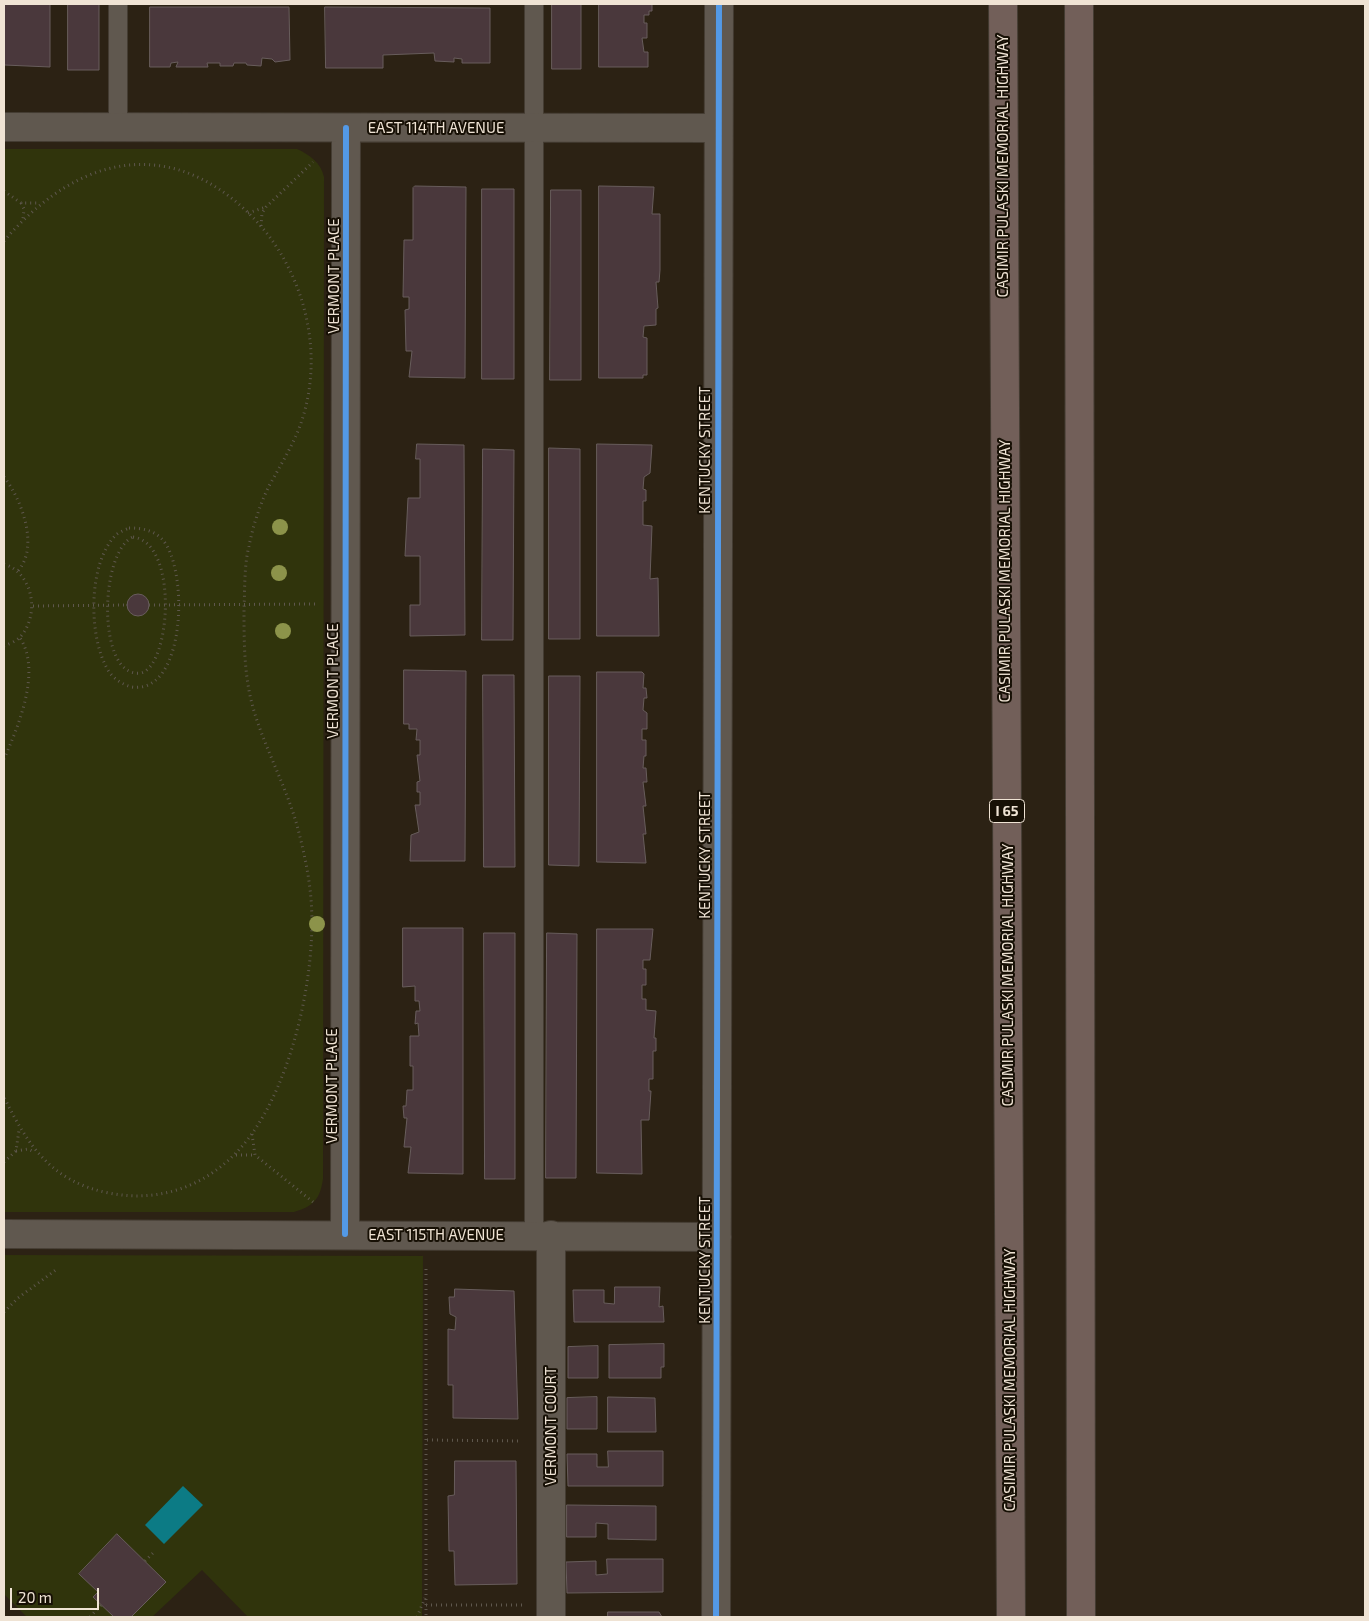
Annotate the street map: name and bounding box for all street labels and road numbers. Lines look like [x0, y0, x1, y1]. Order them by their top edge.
street label: CASIMIR PULASKI MEMORIAL HIGHWAY [994, 34, 1012, 298]
street label: EAST 114TH AVENUE [368, 119, 504, 137]
street label: VERMONT PLACE [325, 218, 343, 334]
street label: KENTUCKY STREET [696, 386, 714, 514]
street label: CASIMIR PULASKI MEMORIAL HIGHWAY [996, 439, 1014, 703]
street label: VERMONT PLACE [324, 623, 342, 739]
street label: KENTUCKY STREET [696, 791, 714, 919]
road number: I 65 [990, 799, 1024, 822]
street label: CASIMIR PULASKI MEMORIAL HIGHWAY [999, 843, 1017, 1107]
street label: VERMONT PLACE [323, 1028, 341, 1144]
street label: KENTUCKY STREET [696, 1196, 714, 1324]
street label: EAST 115TH AVENUE [368, 1226, 504, 1244]
street label: CASIMIR PULASKI MEMORIAL HIGHWAY [1001, 1248, 1019, 1512]
street label: VERMONT COURT [542, 1367, 560, 1485]

